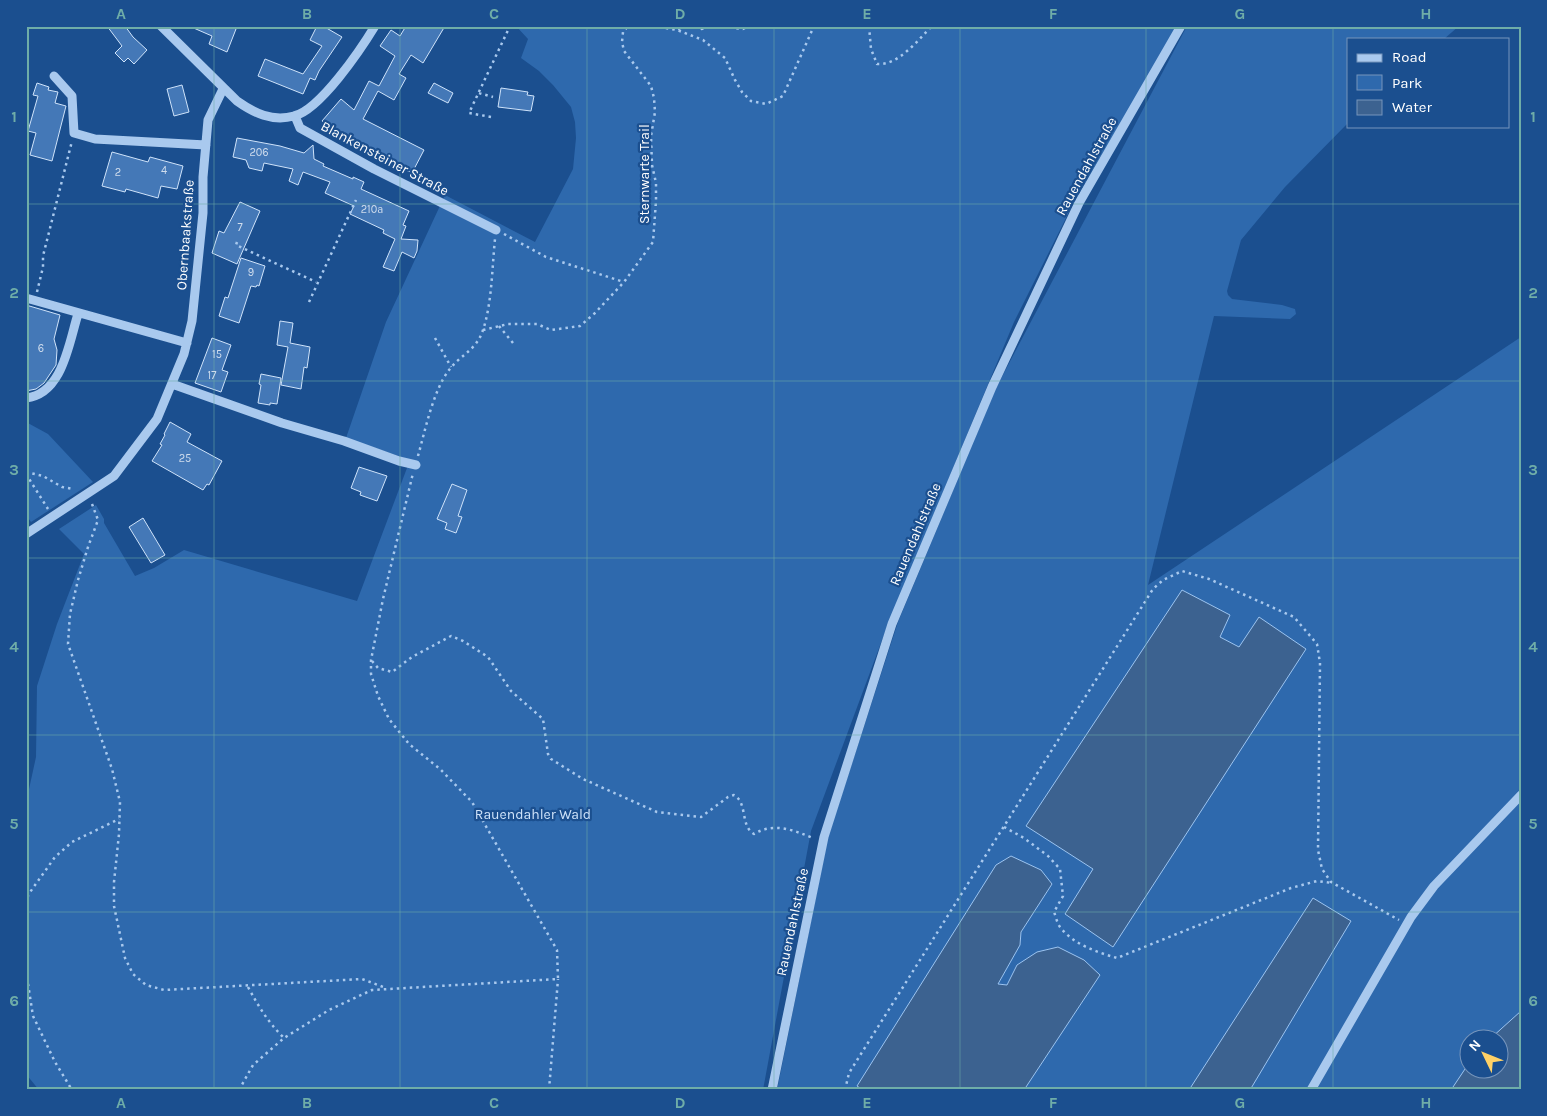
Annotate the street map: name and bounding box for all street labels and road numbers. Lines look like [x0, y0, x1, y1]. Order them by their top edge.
street label: Rauendahlstraße [1052, 114, 1121, 218]
street label: Blankensteiner Straße [318, 117, 452, 199]
street label: Sternwarte Trail [636, 124, 653, 224]
street label: Obernbaakstraße [173, 179, 198, 291]
street label: Rauendahlstraße [886, 480, 945, 588]
street label: Rauendahlstraße [773, 867, 812, 978]

